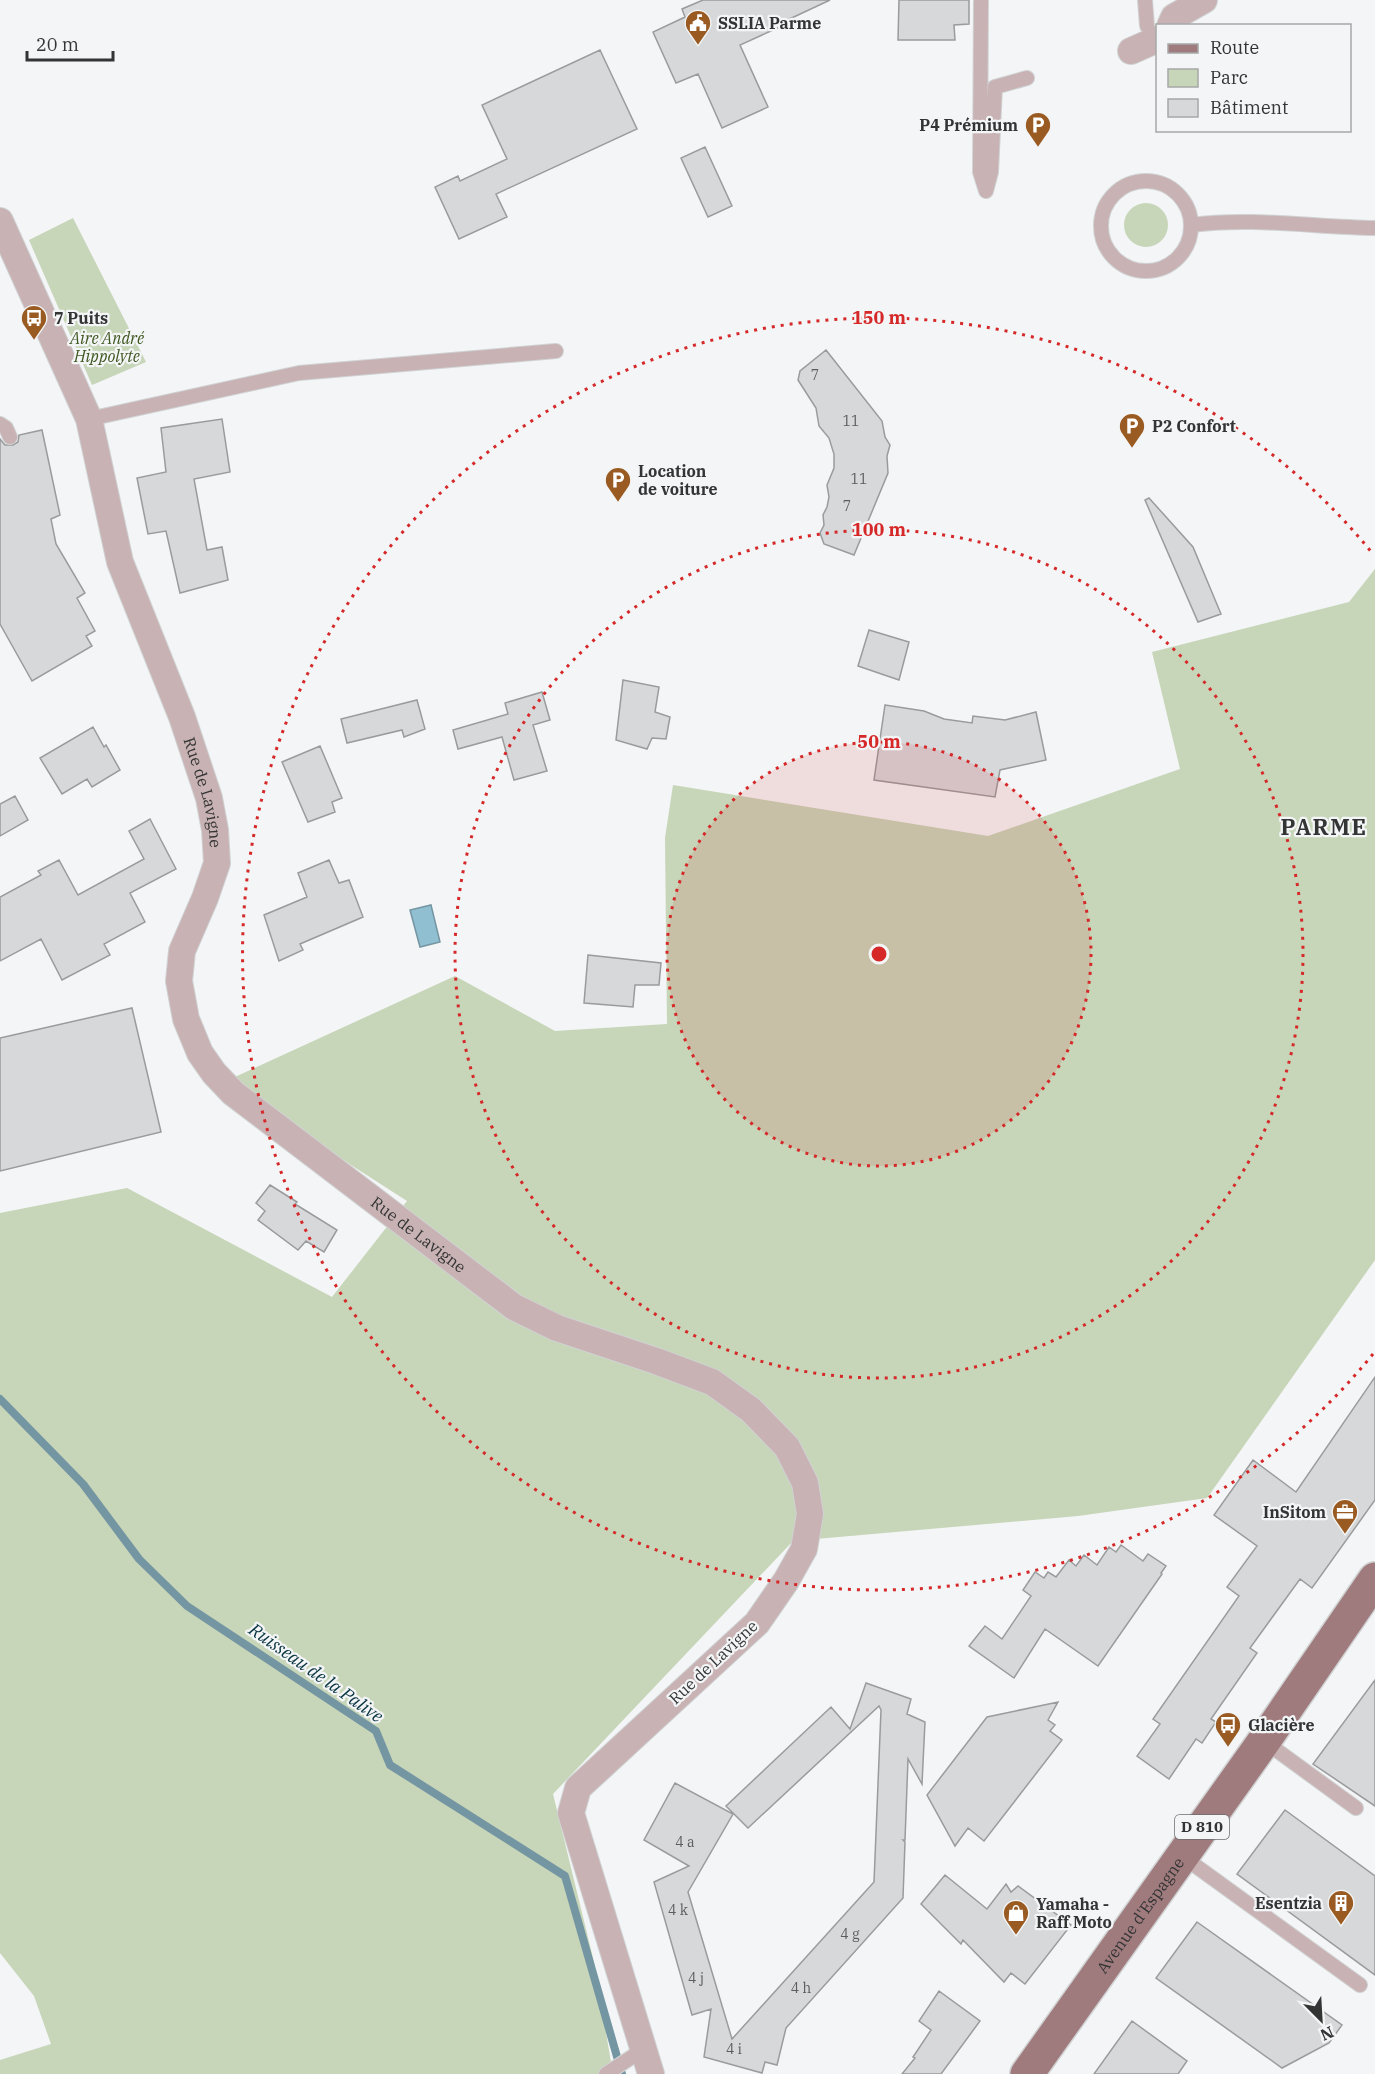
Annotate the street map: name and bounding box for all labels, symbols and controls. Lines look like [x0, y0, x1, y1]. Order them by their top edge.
public building icon: SSLIA Parme [683, 8, 713, 46]
place label: SSLIA Parme [718, 13, 821, 33]
scale bar [27, 24, 112, 62]
legend [1156, 24, 1351, 132]
text: 20 m [36, 33, 79, 56]
text: Route [1210, 36, 1259, 59]
text: Parc [1210, 66, 1248, 89]
text: Bâtiment [1210, 96, 1288, 119]
parking icon: P4 Prémium [1023, 110, 1053, 148]
place label: P4 Prémium [919, 115, 1018, 135]
bus stop icon: 7 Puits [19, 303, 49, 341]
text: 150 m [852, 306, 907, 329]
place label: 7 Puits [54, 308, 108, 328]
park label: Aire André Hippolyte [69, 328, 145, 366]
house number: 7 [811, 366, 819, 384]
parking icon: P2 Confort [1117, 411, 1147, 449]
house number: 11 [843, 412, 859, 430]
place label: P2 Confort [1152, 416, 1236, 436]
place label: Location de voiture [638, 461, 718, 499]
parking icon: Location de voiture [603, 465, 633, 503]
house number: 11 [851, 470, 867, 488]
house number: 7 [843, 497, 851, 515]
text: 100 m [852, 518, 907, 541]
text: 50 m [857, 730, 901, 753]
street label: Rue de Lavigne [179, 734, 226, 848]
district label: PARME [1281, 812, 1367, 841]
centre of rings [869, 944, 889, 964]
street label: Rue de Lavigne [367, 1192, 470, 1277]
office icon: InSitom [1330, 1497, 1360, 1535]
place label: InSitom [1263, 1502, 1326, 1522]
street label: Rue de Lavigne [664, 1616, 762, 1708]
water label: Ruisseau de la Palive [244, 1617, 388, 1727]
bus stop icon: Glacière [1213, 1710, 1243, 1748]
place label: Glacière [1248, 1715, 1315, 1735]
road number: D 810 [1175, 1815, 1229, 1839]
house number: 4 a [675, 1833, 695, 1851]
street label: Avenue d'Espagne [1092, 1853, 1188, 1977]
building icon: Esentzia [1326, 1888, 1356, 1926]
place label: Esentzia [1255, 1893, 1322, 1913]
place label: Yamaha - Raff Moto [1036, 1894, 1112, 1932]
shop icon: Yamaha - Raff Moto [1001, 1898, 1031, 1936]
house number: 4 k [668, 1901, 689, 1919]
house number: 4 g [840, 1925, 860, 1943]
house number: 4 j [688, 1969, 704, 1987]
house number: 4 h [791, 1979, 811, 1997]
north arrow [1291, 1990, 1351, 2050]
text: N [1317, 2022, 1337, 2045]
house number: 4 i [726, 2040, 742, 2058]

